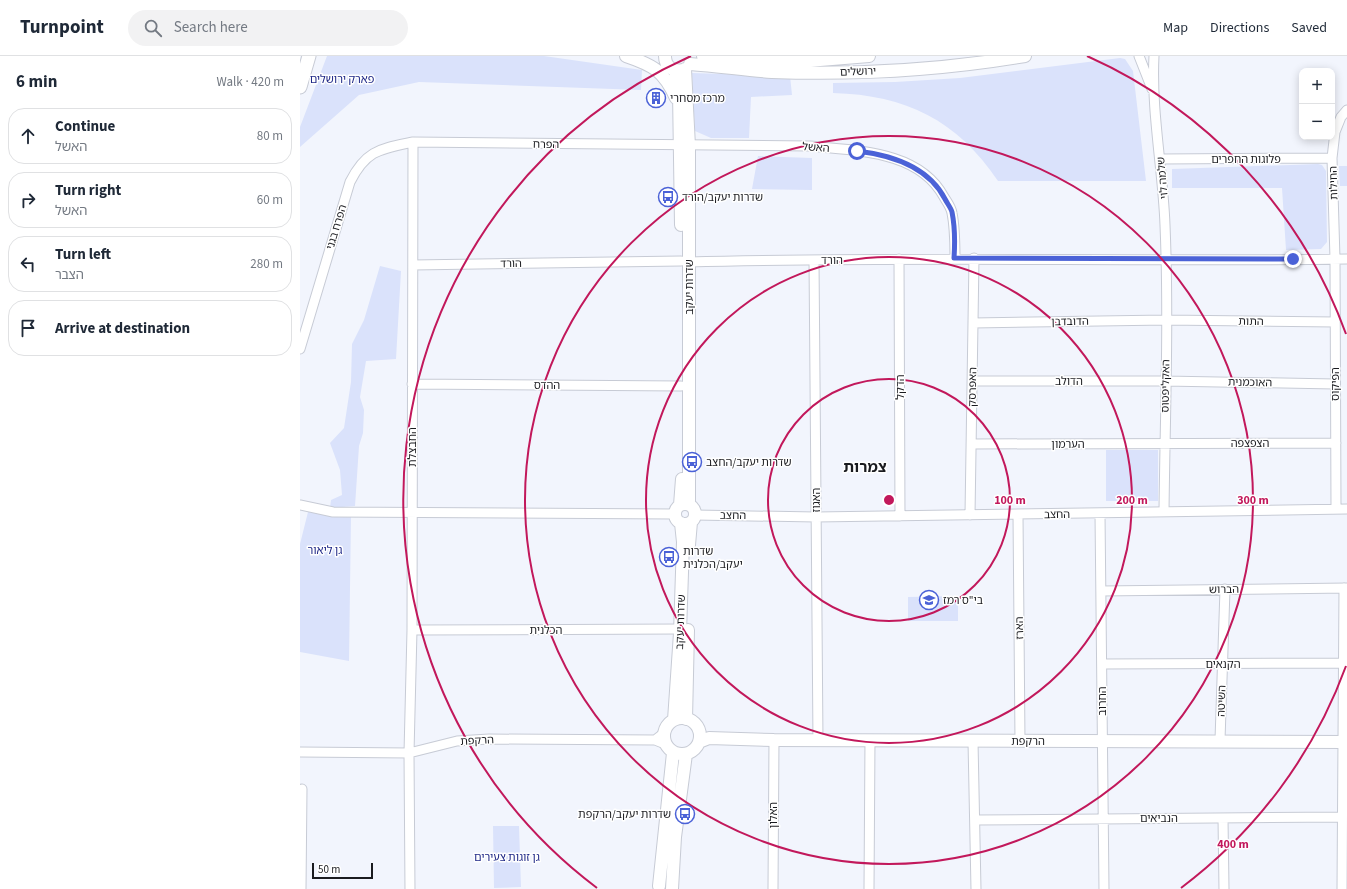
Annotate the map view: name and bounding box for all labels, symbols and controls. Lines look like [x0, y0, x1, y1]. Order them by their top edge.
search box [128, 10, 408, 46]
text: Turnpoint [20, 14, 104, 41]
icon: search [142, 17, 164, 39]
text: Search here [174, 17, 248, 38]
text: Map [1163, 18, 1188, 38]
text: Directions [1210, 18, 1269, 38]
text: Saved [1291, 18, 1327, 38]
street label: ירושלים [840, 63, 876, 80]
map controls [1299, 68, 1335, 140]
button: + [1299, 68, 1335, 104]
text: 6 min [16, 70, 57, 94]
park label: פארק ירושלים [310, 72, 375, 87]
text: Walk · 420 m [216, 73, 284, 91]
building icon: מרכז מסחרי [645, 87, 667, 109]
place label: מרכז מסחרי [670, 91, 725, 106]
button: − [1299, 104, 1335, 140]
text: Continue [55, 116, 115, 137]
icon: ahead [17, 125, 39, 147]
text: 80 m [257, 127, 283, 145]
street label: הפרח [533, 137, 559, 152]
text: האשל [55, 138, 87, 156]
street label: האשל [802, 139, 830, 156]
route start [848, 142, 866, 160]
street label: פלוגות החפרים [1211, 152, 1281, 167]
street label: שלמה לוי [1153, 156, 1172, 200]
street label: החילות [1325, 166, 1342, 200]
text: Turn right [55, 180, 121, 201]
bus stop icon: שדרות יעקב/הורד [657, 186, 679, 208]
icon: right [17, 189, 39, 211]
place label: שדרות יעקב/הורד [682, 190, 763, 205]
text: 60 m [257, 191, 283, 209]
text: האשל [55, 202, 87, 220]
street label: הפרח בגני [323, 203, 350, 252]
text: Turn left [55, 244, 111, 265]
route end [1284, 250, 1302, 268]
icon: left [17, 253, 39, 275]
street label: הורד [821, 253, 843, 268]
text: 280 m [250, 255, 283, 273]
street label: הורד [500, 256, 522, 271]
street label: שדרות יעקב [682, 259, 697, 315]
text: הצבר [55, 266, 84, 284]
street label: הדובדבן [1051, 314, 1089, 329]
street label: התות [1238, 314, 1264, 329]
icon: arrive [17, 317, 39, 339]
text: Arrive at destination [55, 318, 190, 339]
street label: האקליפטוס [1158, 359, 1173, 413]
street label: האפרסק [965, 367, 980, 407]
street label: הפיקוס [1328, 367, 1343, 401]
street label: הדקל [893, 374, 908, 400]
street label: הדולב [1055, 374, 1083, 389]
street label: האוכמנית [1228, 375, 1272, 390]
street label: ההדס [534, 378, 560, 393]
street label: החבצלת [405, 427, 420, 467]
street label: הצפצפה [1231, 436, 1269, 451]
street label: הערמון [1051, 437, 1085, 452]
bus stop icon: שדרות יעקב/החצב [681, 451, 703, 473]
place label: שדרות יעקב/החצב [706, 455, 792, 470]
district label: צמרות [843, 457, 887, 478]
street label: האגוז [809, 487, 824, 512]
text: 100 m [994, 492, 1026, 509]
text: 200 m [1116, 492, 1148, 509]
text: 300 m [1237, 492, 1269, 509]
centre of rings [882, 493, 896, 507]
street label: החצב [1044, 507, 1070, 522]
street label: החצב [720, 508, 746, 523]
park label: גן ליאור [308, 543, 342, 558]
place label: שדרות יעקב/הכלנית [683, 544, 743, 572]
bus stop icon: שדרות יעקב/הכלנית [658, 546, 680, 568]
street label: הברוש [1209, 582, 1239, 597]
school or university icon: בי"ס רמז [918, 589, 940, 611]
place label: בי"ס רמז [943, 593, 983, 608]
street label: שדרות יעקב [672, 594, 689, 650]
street label: הארז [1012, 616, 1027, 640]
street label: הכלנית [530, 623, 563, 638]
street label: הקנאים [1205, 657, 1241, 672]
street label: השיטה [1213, 685, 1230, 717]
street label: החרוב [1095, 686, 1110, 716]
street label: הרקפת [460, 732, 494, 749]
street label: הרקפת [1011, 734, 1045, 749]
street label: האלון [766, 802, 781, 828]
bus stop icon: שדרות יעקב/הרקפת [674, 803, 696, 825]
place label: שדרות יעקב/הרקפת [578, 807, 671, 822]
street label: הנביאים [1140, 811, 1178, 826]
text: 400 m [1217, 836, 1249, 853]
park label: גן זוגות צעירים [474, 850, 540, 865]
scale bar [312, 861, 373, 880]
text: 50 m [318, 862, 340, 877]

